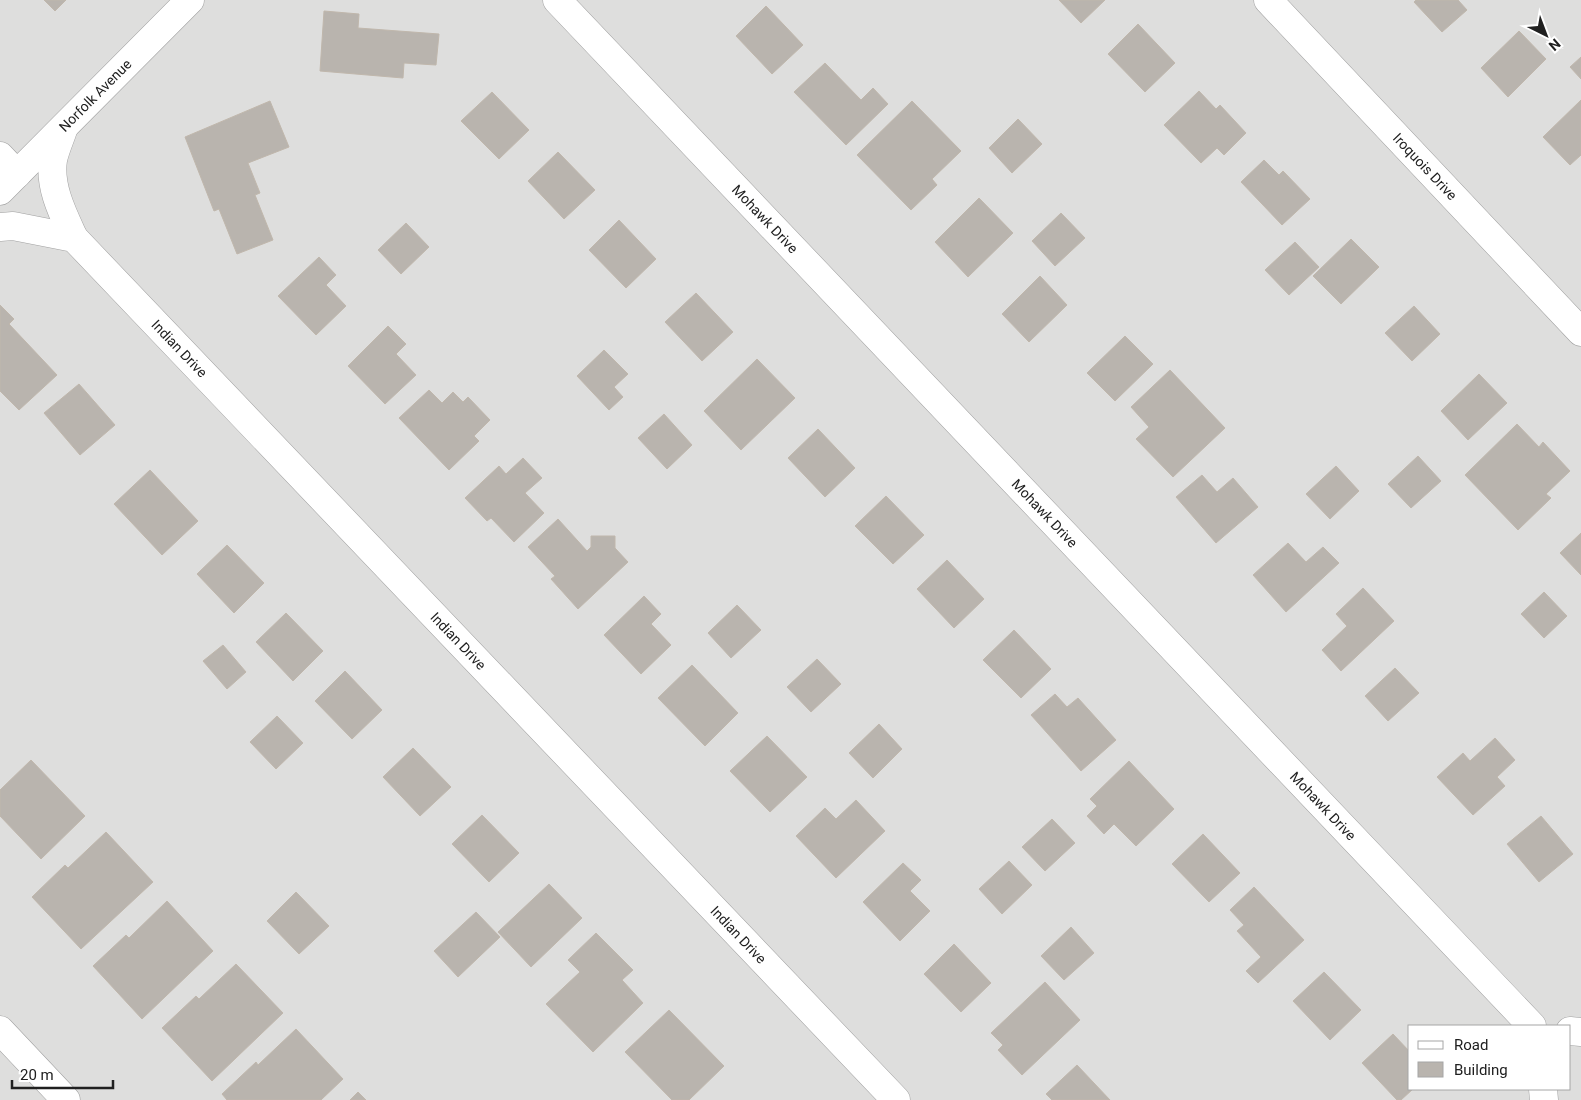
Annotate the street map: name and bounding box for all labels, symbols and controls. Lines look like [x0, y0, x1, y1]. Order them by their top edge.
north arrow [1521, 10, 1571, 60]
text: N [1546, 35, 1564, 54]
street label: Norfolk Avenue [56, 56, 135, 135]
street label: Iroquois Drive [1390, 130, 1460, 203]
street label: Mohawk Drive [729, 181, 801, 256]
street label: Indian Drive [148, 317, 210, 381]
street label: Mohawk Drive [1009, 476, 1081, 551]
street label: Indian Drive [427, 609, 489, 673]
street label: Mohawk Drive [1287, 769, 1359, 844]
street label: Indian Drive [707, 903, 769, 967]
legend [1408, 1025, 1571, 1090]
text: Road [1454, 1036, 1488, 1054]
scale bar [12, 1058, 114, 1090]
text: Building [1454, 1061, 1508, 1079]
text: 20 m [20, 1066, 54, 1084]

